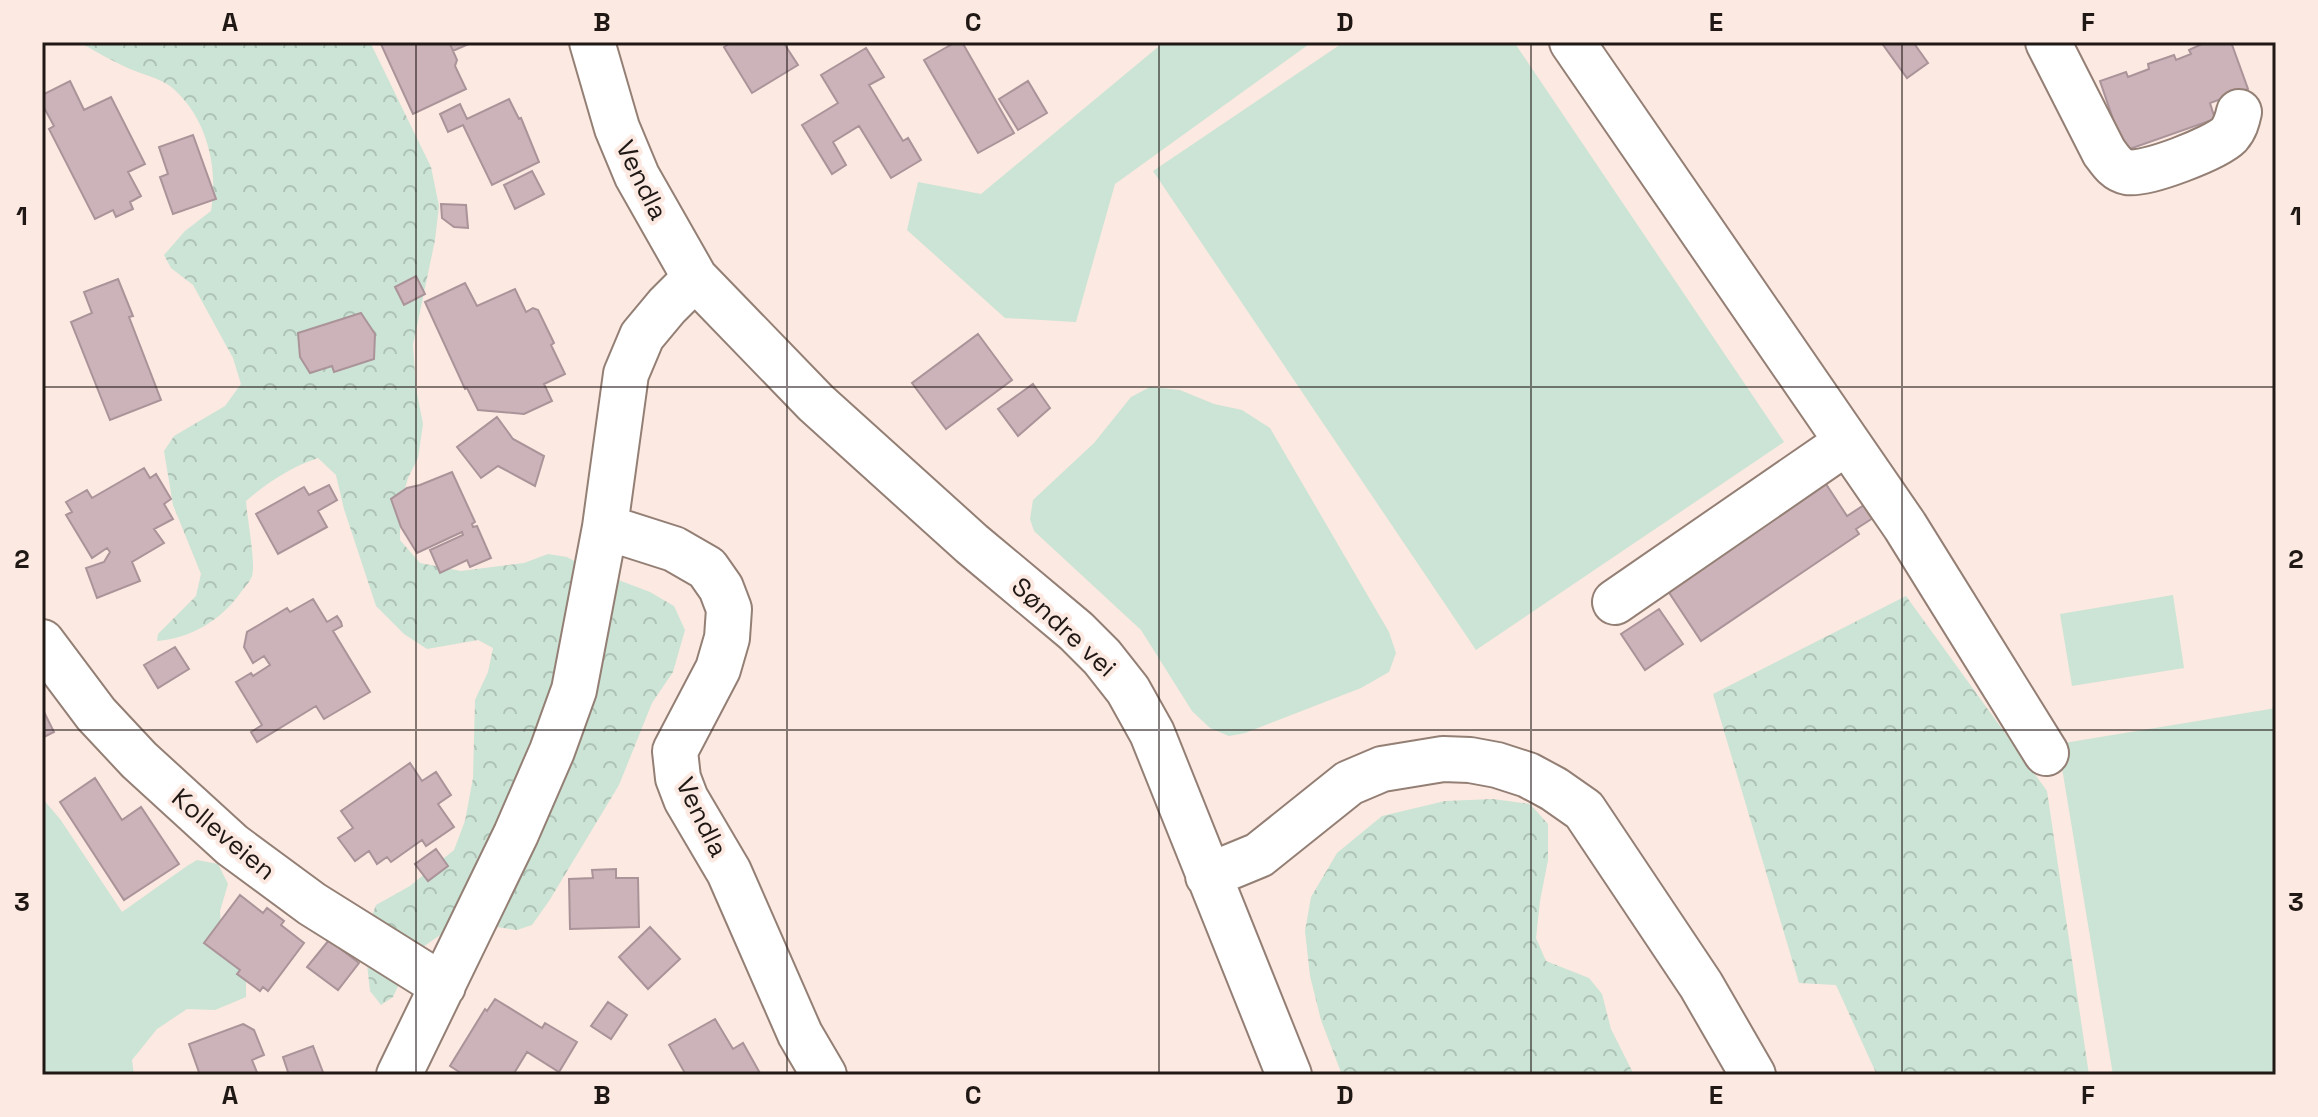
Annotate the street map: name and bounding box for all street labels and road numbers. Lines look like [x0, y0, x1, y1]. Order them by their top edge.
street label: Vendla [608, 135, 676, 225]
street label: Søndre vei [1004, 570, 1124, 684]
street label: Vendla [668, 772, 736, 862]
street label: Kolleveien [165, 781, 283, 887]

